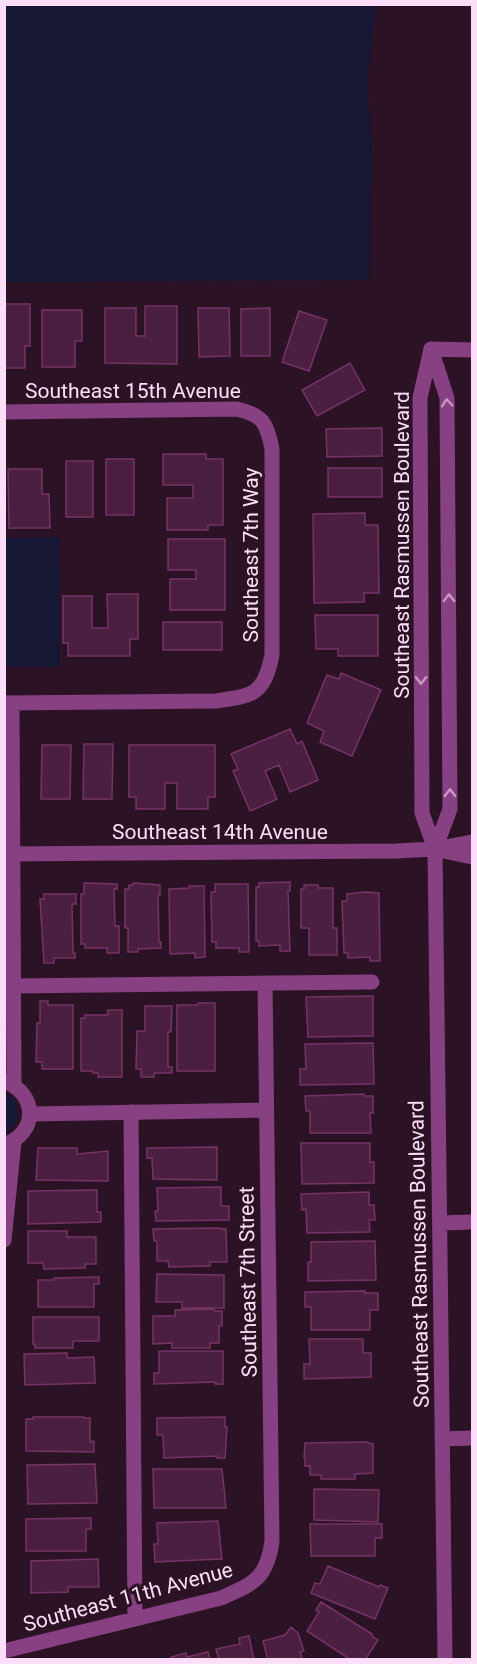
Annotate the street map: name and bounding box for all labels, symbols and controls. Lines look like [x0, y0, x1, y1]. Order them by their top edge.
street label: Southeast 15th Avenue [25, 379, 241, 403]
street label: Southeast Rasmussen Boulevard [390, 391, 414, 699]
one-way arrow [440, 399, 453, 408]
street label: Southeast 7th Way [239, 468, 263, 642]
one-way arrow [443, 594, 455, 603]
one-way arrow [415, 675, 427, 684]
one-way arrow [444, 789, 456, 798]
street label: Southeast 14th Avenue [112, 820, 328, 844]
street label: Southeast Rasmussen Boulevard [404, 1100, 434, 1408]
street label: Southeast 7th Street [234, 1186, 262, 1378]
street label: Southeast 11th Avenue [21, 1557, 235, 1637]

